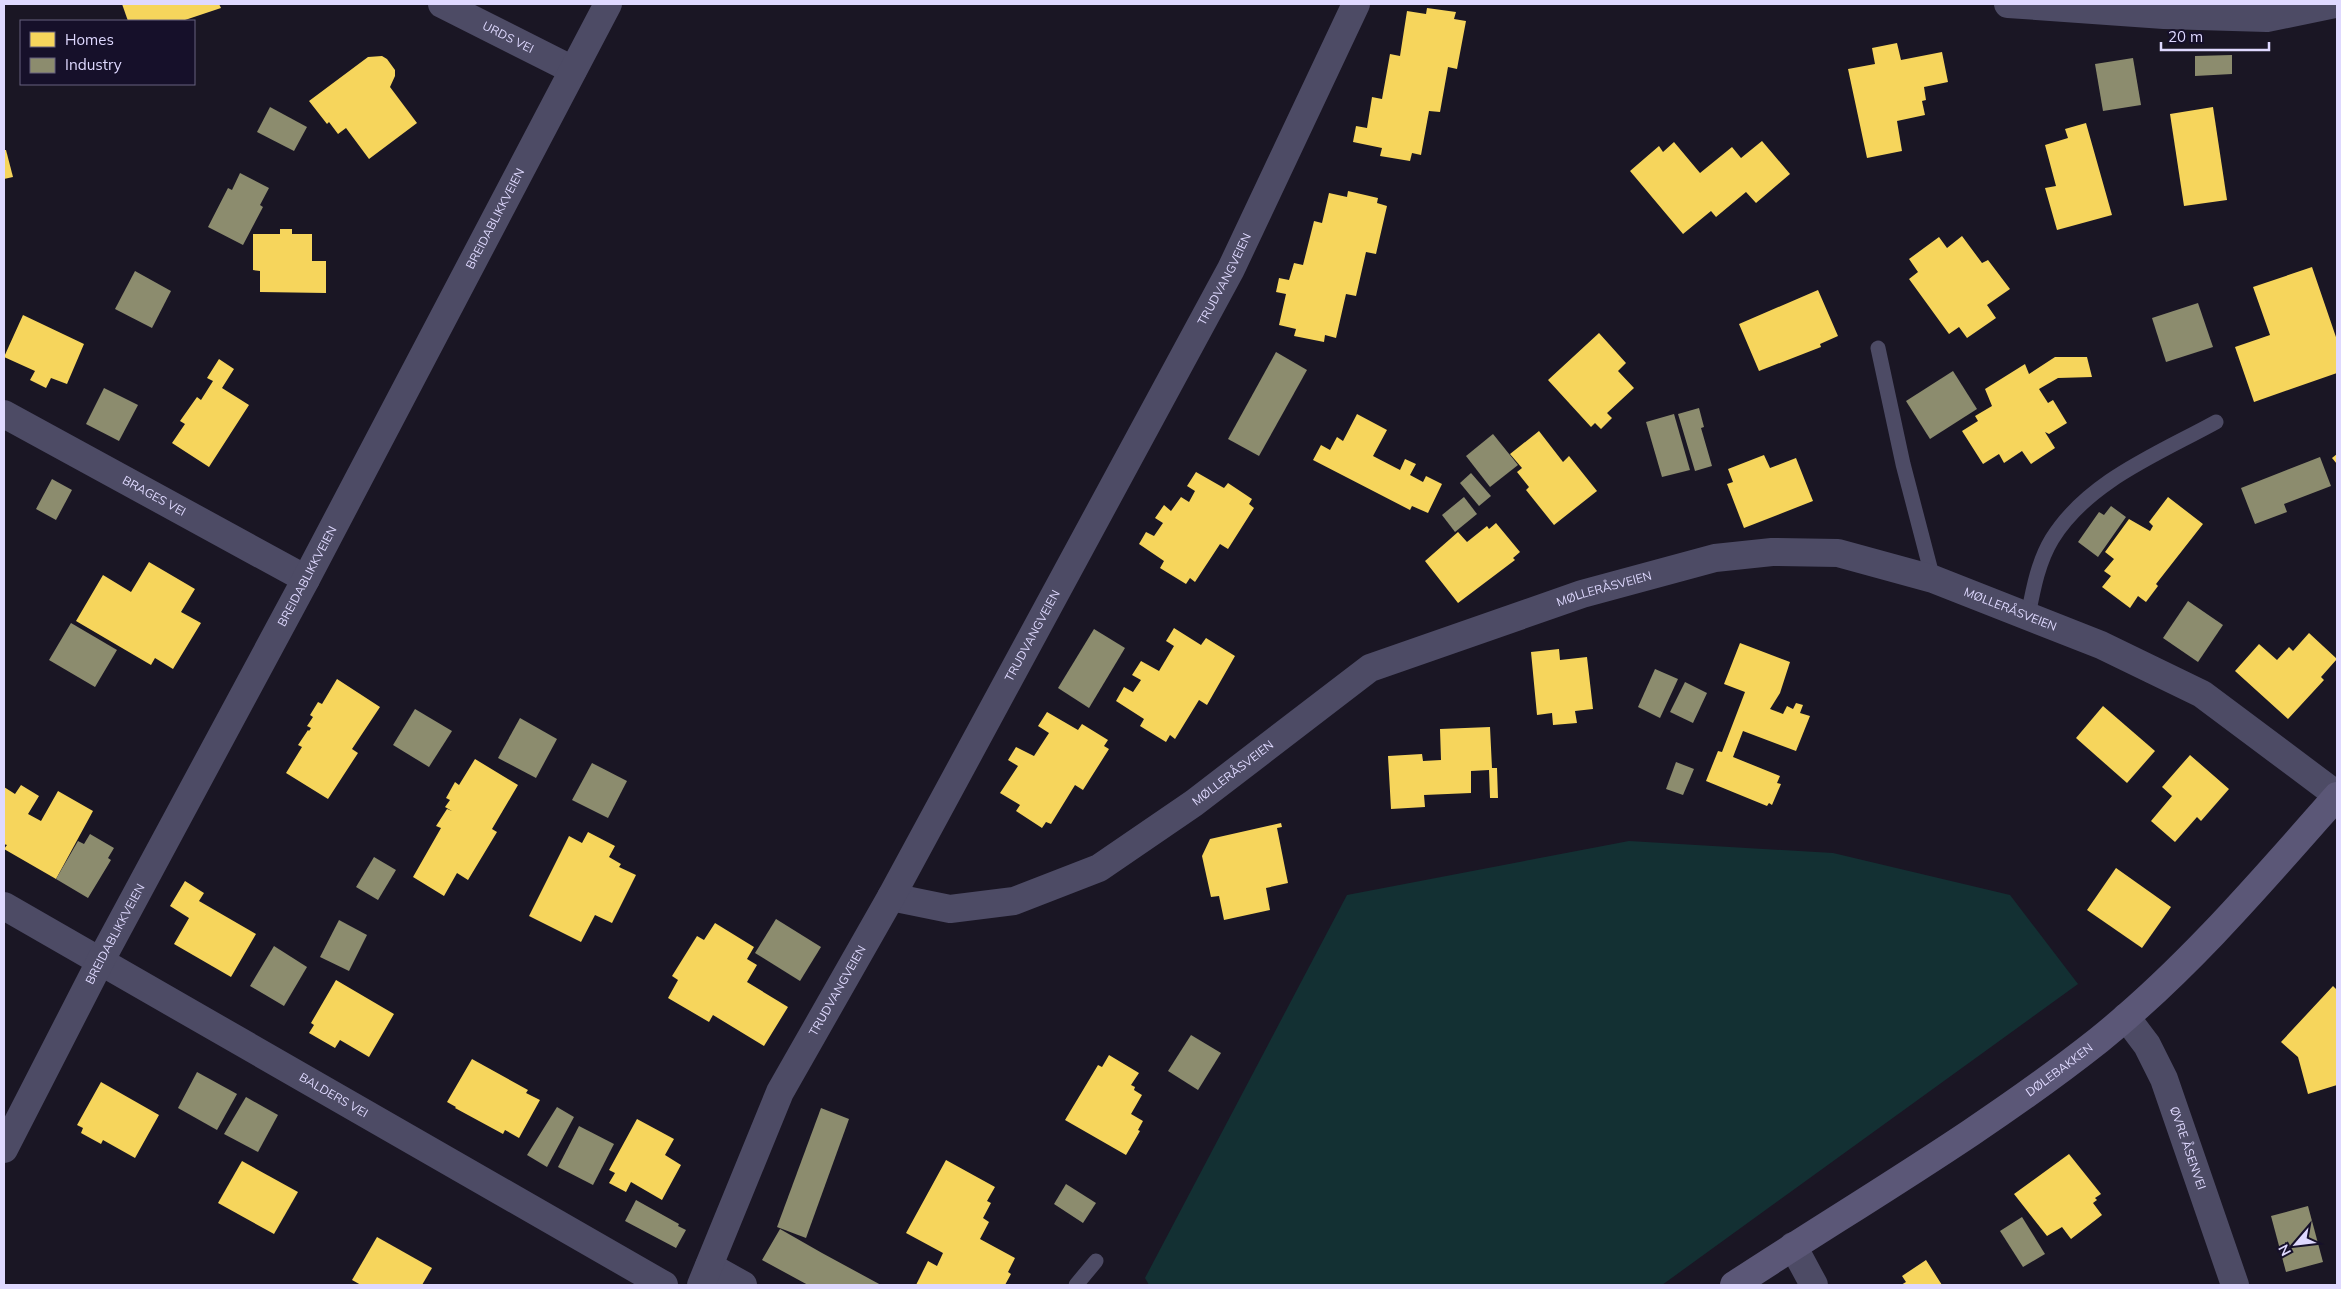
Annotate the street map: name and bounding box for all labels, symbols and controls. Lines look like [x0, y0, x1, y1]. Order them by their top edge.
street label: URDS VEI [480, 18, 536, 56]
legend [20, 20, 195, 85]
scale bar [2161, 20, 2268, 52]
text: 20 m [2168, 27, 2203, 46]
text: Homes [65, 30, 114, 49]
text: Industry [65, 55, 122, 74]
street label: BREIDABLIKKVEIEN [462, 166, 527, 271]
street label: TRUDVANGVEIEN [1194, 230, 1254, 328]
street label: BRAGES VEI [120, 472, 189, 519]
street label: BREIDABLIKKVEIEN [274, 523, 340, 629]
street label: MØLLERÅSVEIEN [1554, 567, 1653, 609]
street label: MØLLERÅSVEIEN [1962, 584, 2059, 634]
street label: TRUDVANGVEIEN [1001, 587, 1063, 684]
street label: MØLLERÅSVEIEN [1189, 737, 1276, 809]
street label: BREIDABLIKKVEIEN [82, 881, 148, 987]
street label: TRUDVANGVEIEN [805, 943, 869, 1039]
street label: DØLEBAKKEN [2022, 1040, 2096, 1099]
street label: BALDERS VEI [297, 1069, 371, 1120]
street label: ØVRE ÅSENVEI [2167, 1104, 2209, 1191]
north arrow [2271, 1219, 2321, 1269]
text: N [2274, 1241, 2295, 1259]

